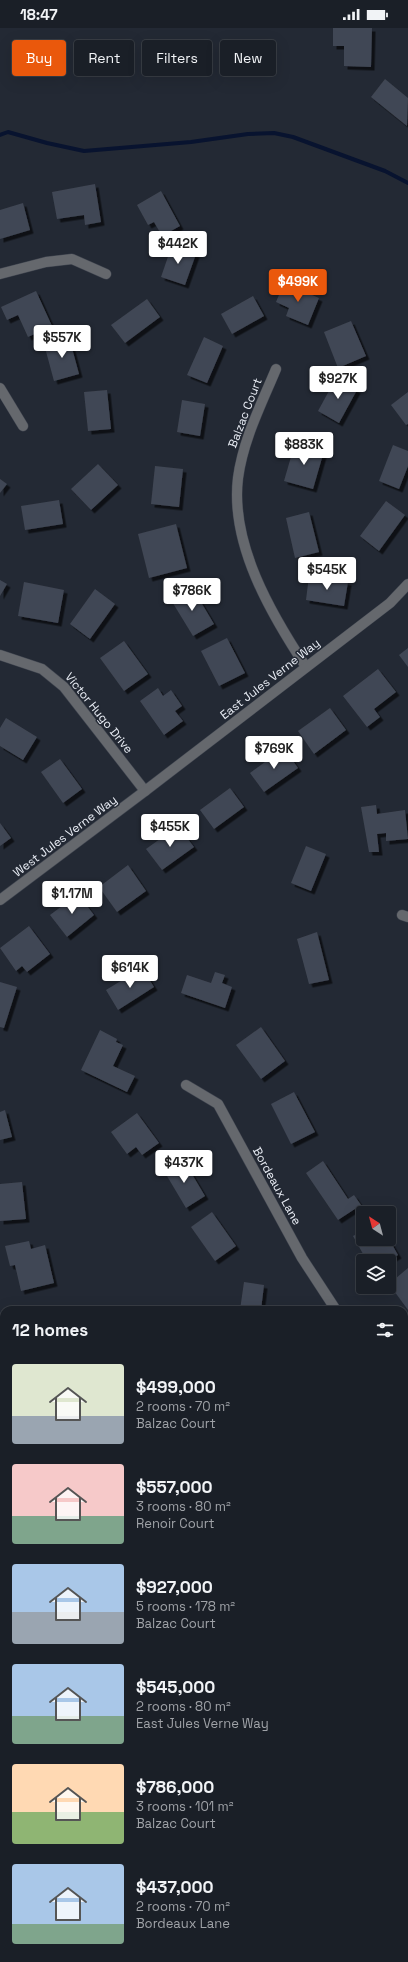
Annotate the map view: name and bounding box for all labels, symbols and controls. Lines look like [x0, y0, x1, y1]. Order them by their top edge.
text: 18:47 [20, 5, 57, 24]
chip: Buy [12, 40, 66, 76]
chip: Rent [74, 40, 134, 76]
chip: Filters [142, 40, 212, 76]
chip: New [220, 40, 276, 76]
pin: $442K [150, 231, 206, 265]
text: $442K [158, 235, 198, 252]
pin: $499K [270, 269, 326, 303]
text: $499K [278, 273, 318, 290]
pin: $557K [34, 325, 90, 359]
text: $557K [43, 329, 81, 346]
pin: $927K [310, 366, 366, 400]
text: $927K [319, 370, 357, 387]
street label: Balzac Court [224, 376, 266, 450]
pin: $883K [276, 432, 332, 466]
text: $883K [284, 436, 324, 453]
pin: $545K [299, 557, 355, 591]
text: $545K [307, 561, 347, 578]
pin: $786K [164, 578, 220, 612]
text: $786K [172, 582, 212, 599]
street label: East Jules Verne Way [217, 635, 323, 723]
street label: Victor Hugo Drive [61, 669, 137, 757]
pin: $769K [246, 736, 302, 770]
text: $769K [254, 740, 294, 757]
street label: West Jules Verne Way [10, 792, 120, 880]
pin: $455K [142, 814, 198, 848]
text: $455K [150, 818, 190, 835]
pin: $1.17M [39, 881, 105, 915]
text: $1.17M [51, 885, 93, 902]
pin: $614K [102, 955, 158, 989]
text: $614K [111, 959, 149, 976]
street label: Bordeaux Lane [249, 1144, 305, 1228]
pin: $437K [156, 1150, 212, 1184]
text: $437K [164, 1154, 204, 1171]
north arrow [356, 1206, 396, 1246]
map controls [356, 1206, 396, 1294]
button: layers [356, 1254, 396, 1294]
text: 12 homes [12, 1319, 88, 1341]
icon: filters [374, 1319, 396, 1341]
text: $499,000 [136, 1376, 216, 1398]
icon: home [44, 1380, 92, 1428]
text: 2 rooms · 70 m² [136, 1398, 230, 1415]
text: Balzac Court [136, 1415, 216, 1432]
text: $557,000 [136, 1476, 213, 1498]
icon: home [44, 1480, 92, 1528]
text: 3 rooms · 80 m² [136, 1498, 231, 1515]
text: Renoir Court [136, 1515, 215, 1532]
text: $927,000 [136, 1576, 213, 1598]
icon: home [44, 1580, 92, 1628]
text: 5 rooms · 178 m² [136, 1598, 235, 1615]
text: Balzac Court [136, 1615, 216, 1632]
text: $545,000 [136, 1676, 215, 1698]
icon: home [44, 1680, 92, 1728]
text: 2 rooms · 80 m² [136, 1698, 231, 1715]
text: East Jules Verne Way [136, 1715, 269, 1732]
text: $786,000 [136, 1776, 214, 1798]
icon: home [44, 1780, 92, 1828]
text: 3 rooms · 101 m² [136, 1798, 234, 1815]
text: Balzac Court [136, 1815, 216, 1832]
text: $437,000 [136, 1876, 214, 1898]
icon: home [44, 1880, 92, 1928]
text: 2 rooms · 70 m² [136, 1898, 230, 1915]
text: Bordeaux Lane [136, 1915, 230, 1932]

